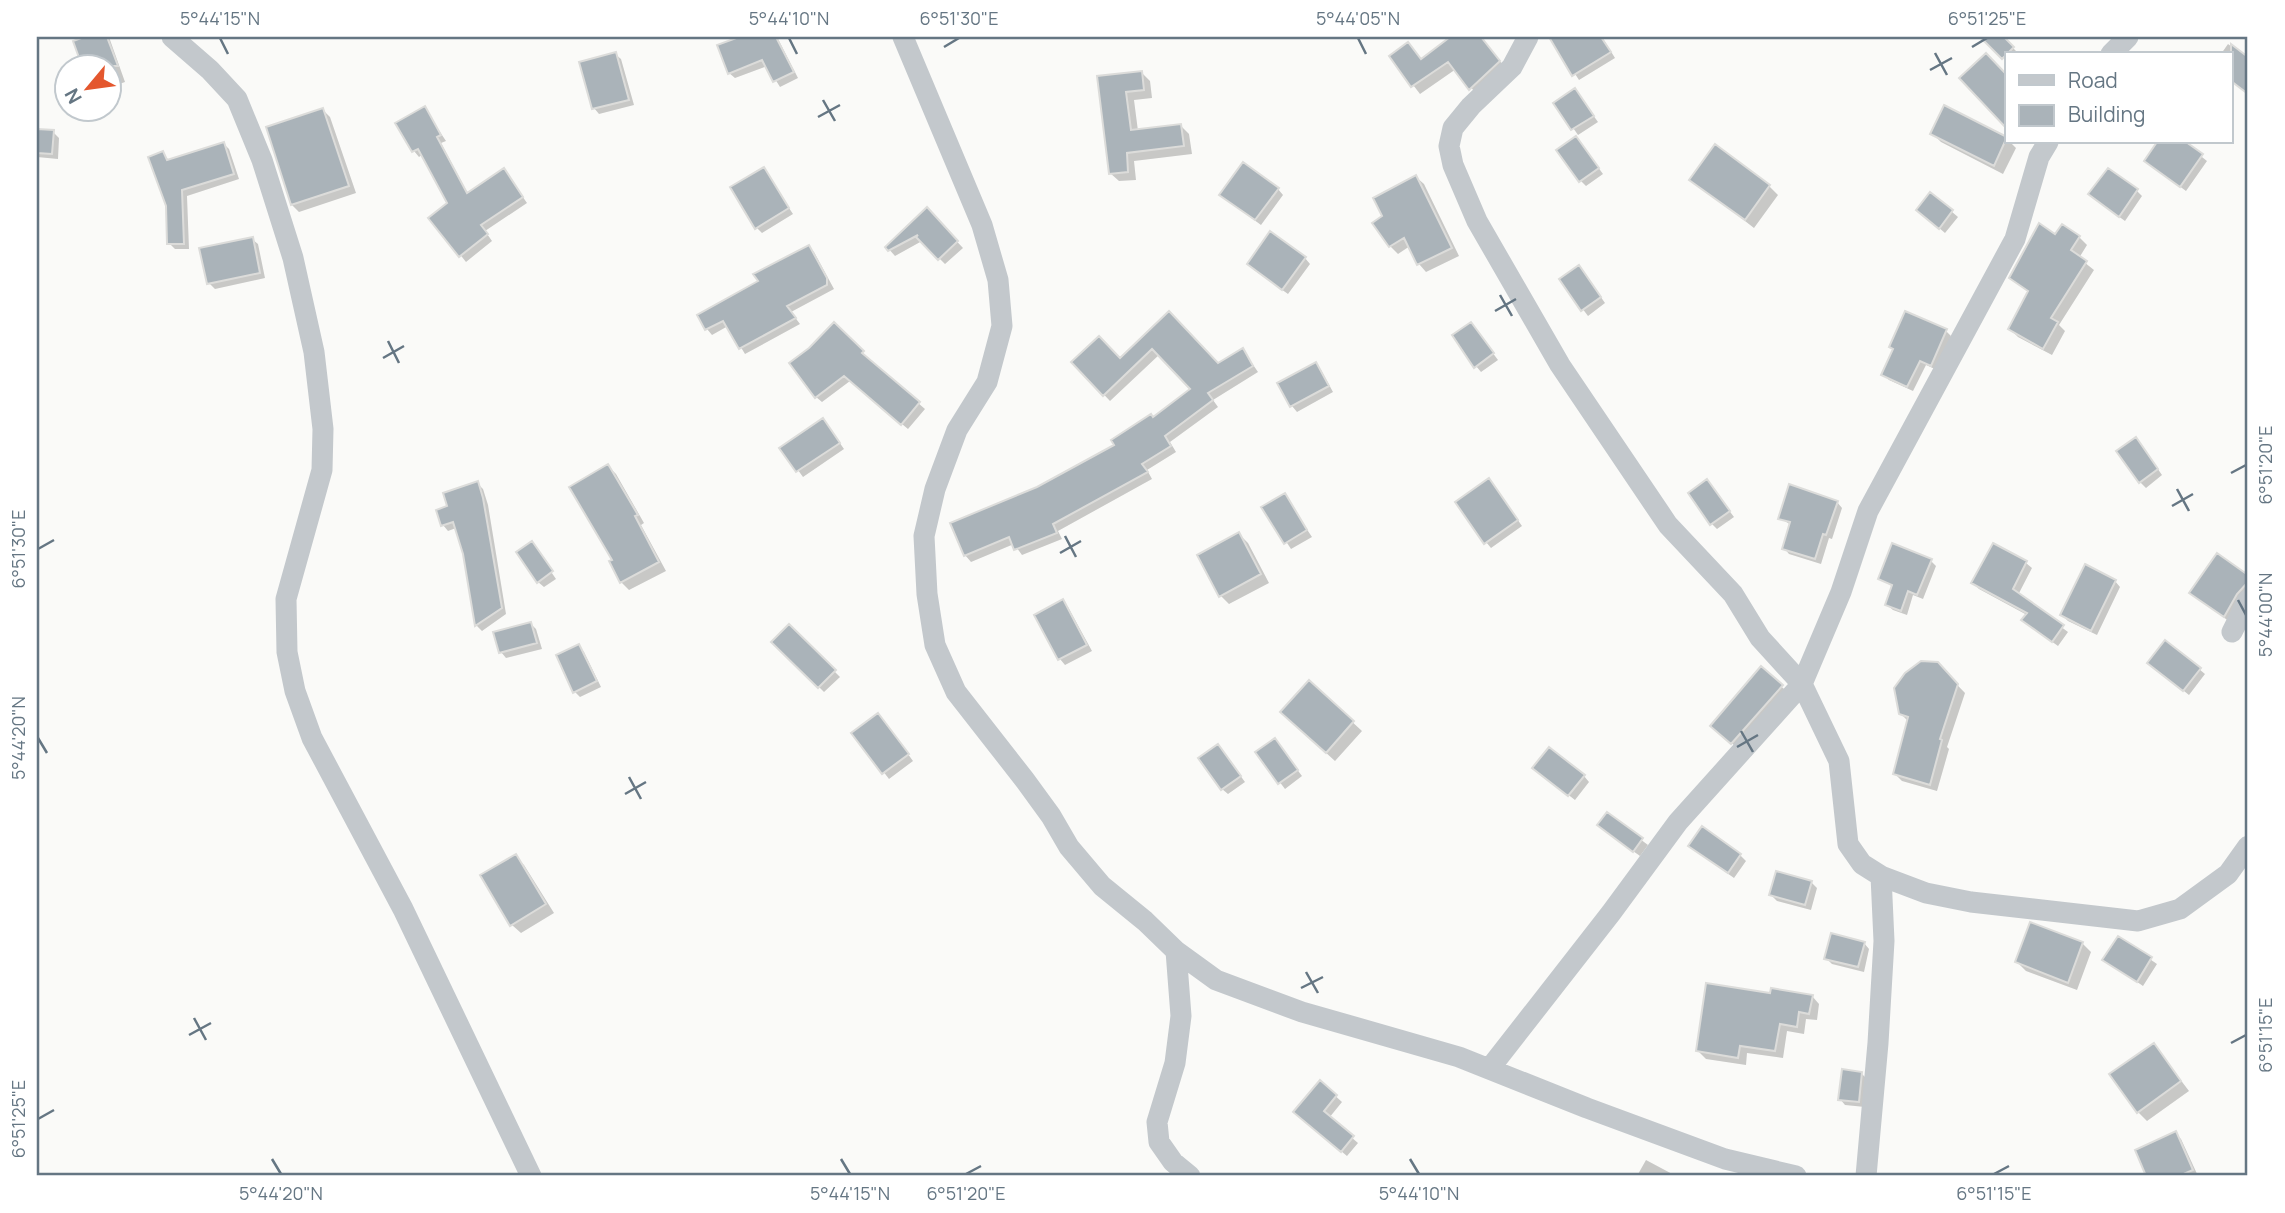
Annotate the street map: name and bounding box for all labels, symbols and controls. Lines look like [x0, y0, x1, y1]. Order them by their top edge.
text: 5°44'15"N [180, 6, 260, 30]
text: 5°44'10"N [749, 6, 829, 30]
text: 6°51'30"E [920, 6, 998, 30]
text: 5°44'05"N [1316, 6, 1400, 30]
text: 6°51'25"E [1948, 6, 2026, 30]
north arrow [52, 52, 122, 122]
legend [2005, 52, 2232, 144]
text: Road [2068, 66, 2118, 94]
text: N [58, 84, 88, 109]
text: Building [2068, 100, 2145, 128]
text: 6°51'20"E [2253, 425, 2277, 505]
text: 6°51'30"E [6, 510, 30, 588]
text: 5°44'00"N [2253, 573, 2277, 657]
text: 5°44'20"N [6, 696, 30, 780]
text: 6°51'15"E [2253, 997, 2277, 1073]
text: 6°51'25"E [6, 1080, 30, 1158]
text: 5°44'20"N [239, 1181, 323, 1205]
text: 5°44'15"N [810, 1181, 890, 1205]
text: 6°51'20"E [926, 1181, 1006, 1205]
text: 5°44'10"N [1379, 1181, 1459, 1205]
text: 6°51'15"E [1956, 1181, 2032, 1205]

